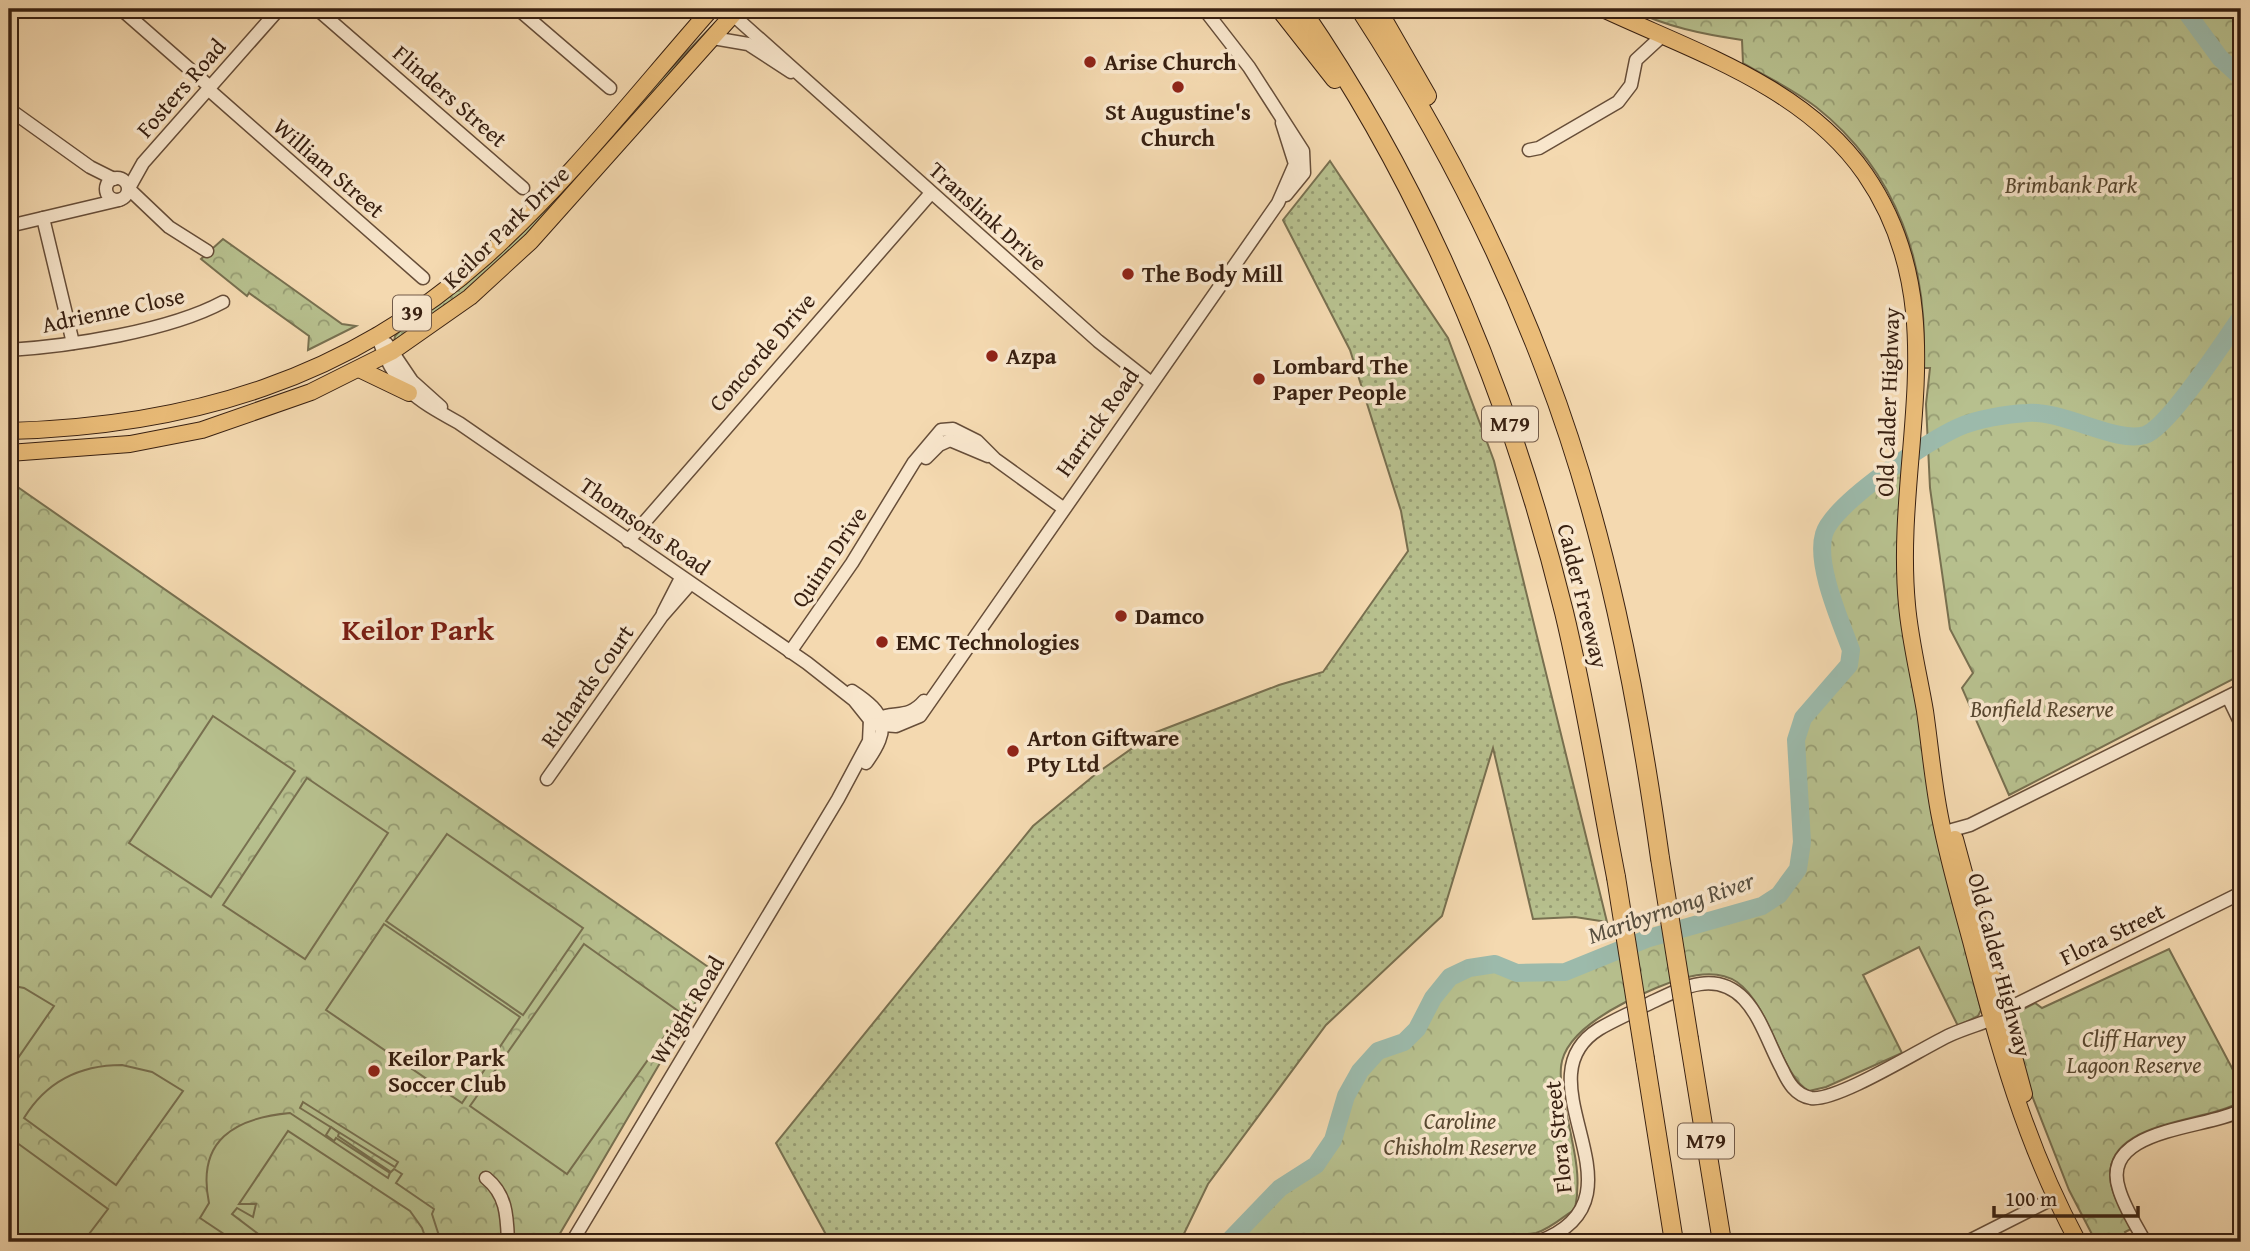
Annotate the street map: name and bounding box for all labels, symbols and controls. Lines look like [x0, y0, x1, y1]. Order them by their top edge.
street label: Fosters Road [128, 30, 234, 144]
street label: Flinders Street [386, 37, 515, 155]
place label: Arise Church [1104, 45, 1237, 78]
marker: Arise Church [1082, 54, 1098, 70]
marker: St Augustine's Church [1170, 79, 1186, 95]
place label: St Augustine's Church [1105, 95, 1251, 154]
street label: William Street [266, 110, 392, 225]
street label: Translink Drive [922, 153, 1055, 278]
street label: Keilor Park Drive [435, 158, 576, 296]
park label: Brimbank Park [2004, 168, 2138, 201]
place label: The Body Mill [1142, 257, 1283, 290]
marker: The Body Mill [1120, 266, 1136, 282]
street label: Adrienne Close [38, 278, 187, 341]
street label: Concorde Drive [701, 285, 823, 418]
road number: 39 [393, 296, 431, 330]
street label: Old Calder Highway [1868, 306, 1907, 497]
place label: Azpa [1006, 339, 1057, 372]
marker: Azpa [984, 348, 1000, 364]
place label: Lombard The Paper People [1273, 349, 1408, 408]
street label: Harrick Road [1047, 360, 1147, 483]
marker: Lombard The Paper People [1251, 371, 1267, 387]
road number: M79 [1482, 406, 1538, 442]
street label: Thomsons Road [573, 468, 718, 583]
street label: Quinn Drive [783, 500, 875, 614]
street label: Calder Freeway [1550, 520, 1617, 672]
place label: Damco [1135, 599, 1204, 632]
district label: Keilor Park [342, 607, 495, 651]
marker: Damco [1113, 608, 1129, 624]
street label: Richards Court [532, 618, 641, 754]
place label: EMC Technologies [896, 625, 1080, 658]
marker: EMC Technologies [874, 634, 890, 650]
park label: Bonfield Reserve [1969, 692, 2114, 725]
place label: Arton Giftware Pty Ltd [1027, 721, 1179, 780]
marker: Arton Giftware Pty Ltd [1005, 743, 1021, 759]
water label: Maribyrnong River [1583, 862, 1760, 952]
street label: Old Calder Highway [1960, 869, 2041, 1061]
street label: Flora Street [2054, 894, 2170, 973]
street label: Wright Road [641, 949, 732, 1070]
park label: Cliff Harvey Lagoon Reserve [2066, 1022, 2201, 1081]
place label: Keilor Park Soccer Club [388, 1041, 506, 1100]
marker: Keilor Park Soccer Club [366, 1063, 382, 1079]
street label: Flora Street [1535, 1079, 1580, 1195]
park label: Caroline Chisholm Reserve [1384, 1104, 1537, 1163]
road number: M79 [1678, 1124, 1734, 1158]
scale bar [1994, 1174, 2138, 1218]
text: 100 m [2005, 1183, 2057, 1214]

